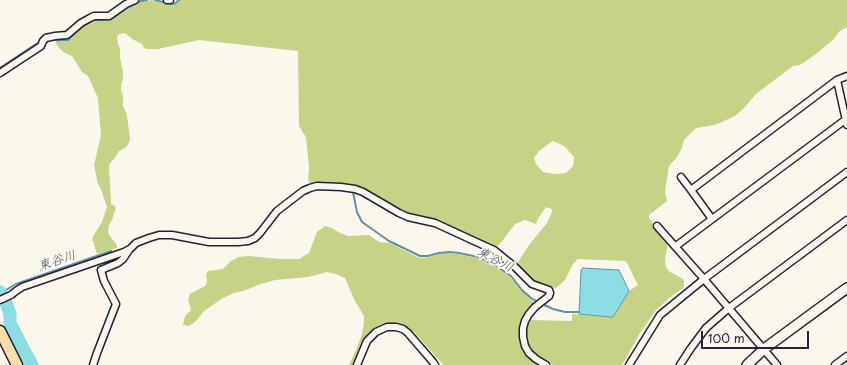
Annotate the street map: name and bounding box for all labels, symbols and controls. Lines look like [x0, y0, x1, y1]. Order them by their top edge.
water label: 東谷川 [474, 244, 516, 276]
water label: 東谷川 [36, 248, 78, 274]
scale bar [703, 323, 811, 349]
text: 100 m [708, 329, 745, 347]

